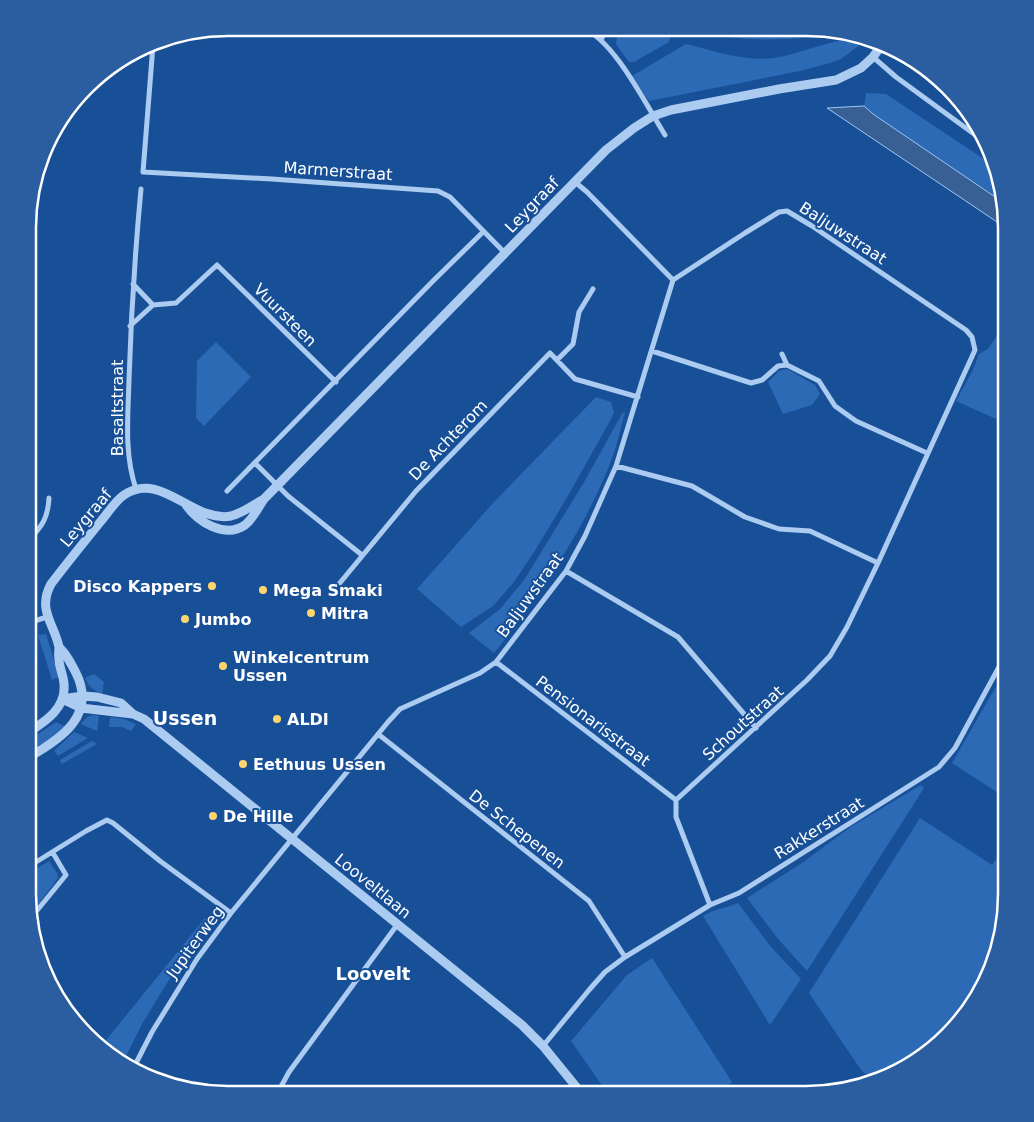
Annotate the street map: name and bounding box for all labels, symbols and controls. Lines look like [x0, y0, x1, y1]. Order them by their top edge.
street label: Marmerstraat [283, 158, 393, 184]
street label: Leygraaf [501, 173, 563, 237]
street label: Baljuwstraat [796, 198, 890, 268]
street label: Vuursteen [250, 280, 320, 350]
street label: Basaltstraat [108, 360, 127, 456]
street label: De Achterom [405, 396, 491, 484]
street label: Leygraaf [56, 485, 116, 551]
street label: Baljuwstraat [493, 549, 567, 641]
place label: Disco Kappers [73, 577, 202, 596]
marker: Disco Kappers [206, 580, 218, 592]
place label: Mega Smaki [273, 581, 383, 600]
marker: Mega Smaki [257, 584, 269, 596]
place label: Mitra [321, 604, 369, 623]
marker: Mitra [305, 607, 317, 619]
place label: Jumbo [194, 610, 251, 629]
marker: Jumbo [179, 613, 191, 625]
place label: Winkelcentrum Ussen [233, 648, 369, 685]
marker: Winkelcentrum Ussen [217, 660, 229, 672]
street label: Pensionarisstraat [532, 672, 654, 770]
street label: Schoutstraat [699, 682, 787, 764]
district label: Ussen [153, 707, 217, 729]
place label: ALDI [287, 710, 329, 729]
marker: ALDI [271, 713, 283, 725]
place label: Eethuus Ussen [253, 755, 386, 774]
marker: Eethuus Ussen [237, 758, 249, 770]
street label: De Schepenen [465, 786, 569, 872]
street label: Rakkerstraat [771, 793, 867, 863]
place label: De Hille [223, 807, 294, 826]
marker: De Hille [207, 810, 219, 822]
street label: Looveltlaan [331, 850, 415, 922]
street label: Jupiterweg [162, 902, 228, 983]
district label: Loovelt [336, 963, 411, 984]

